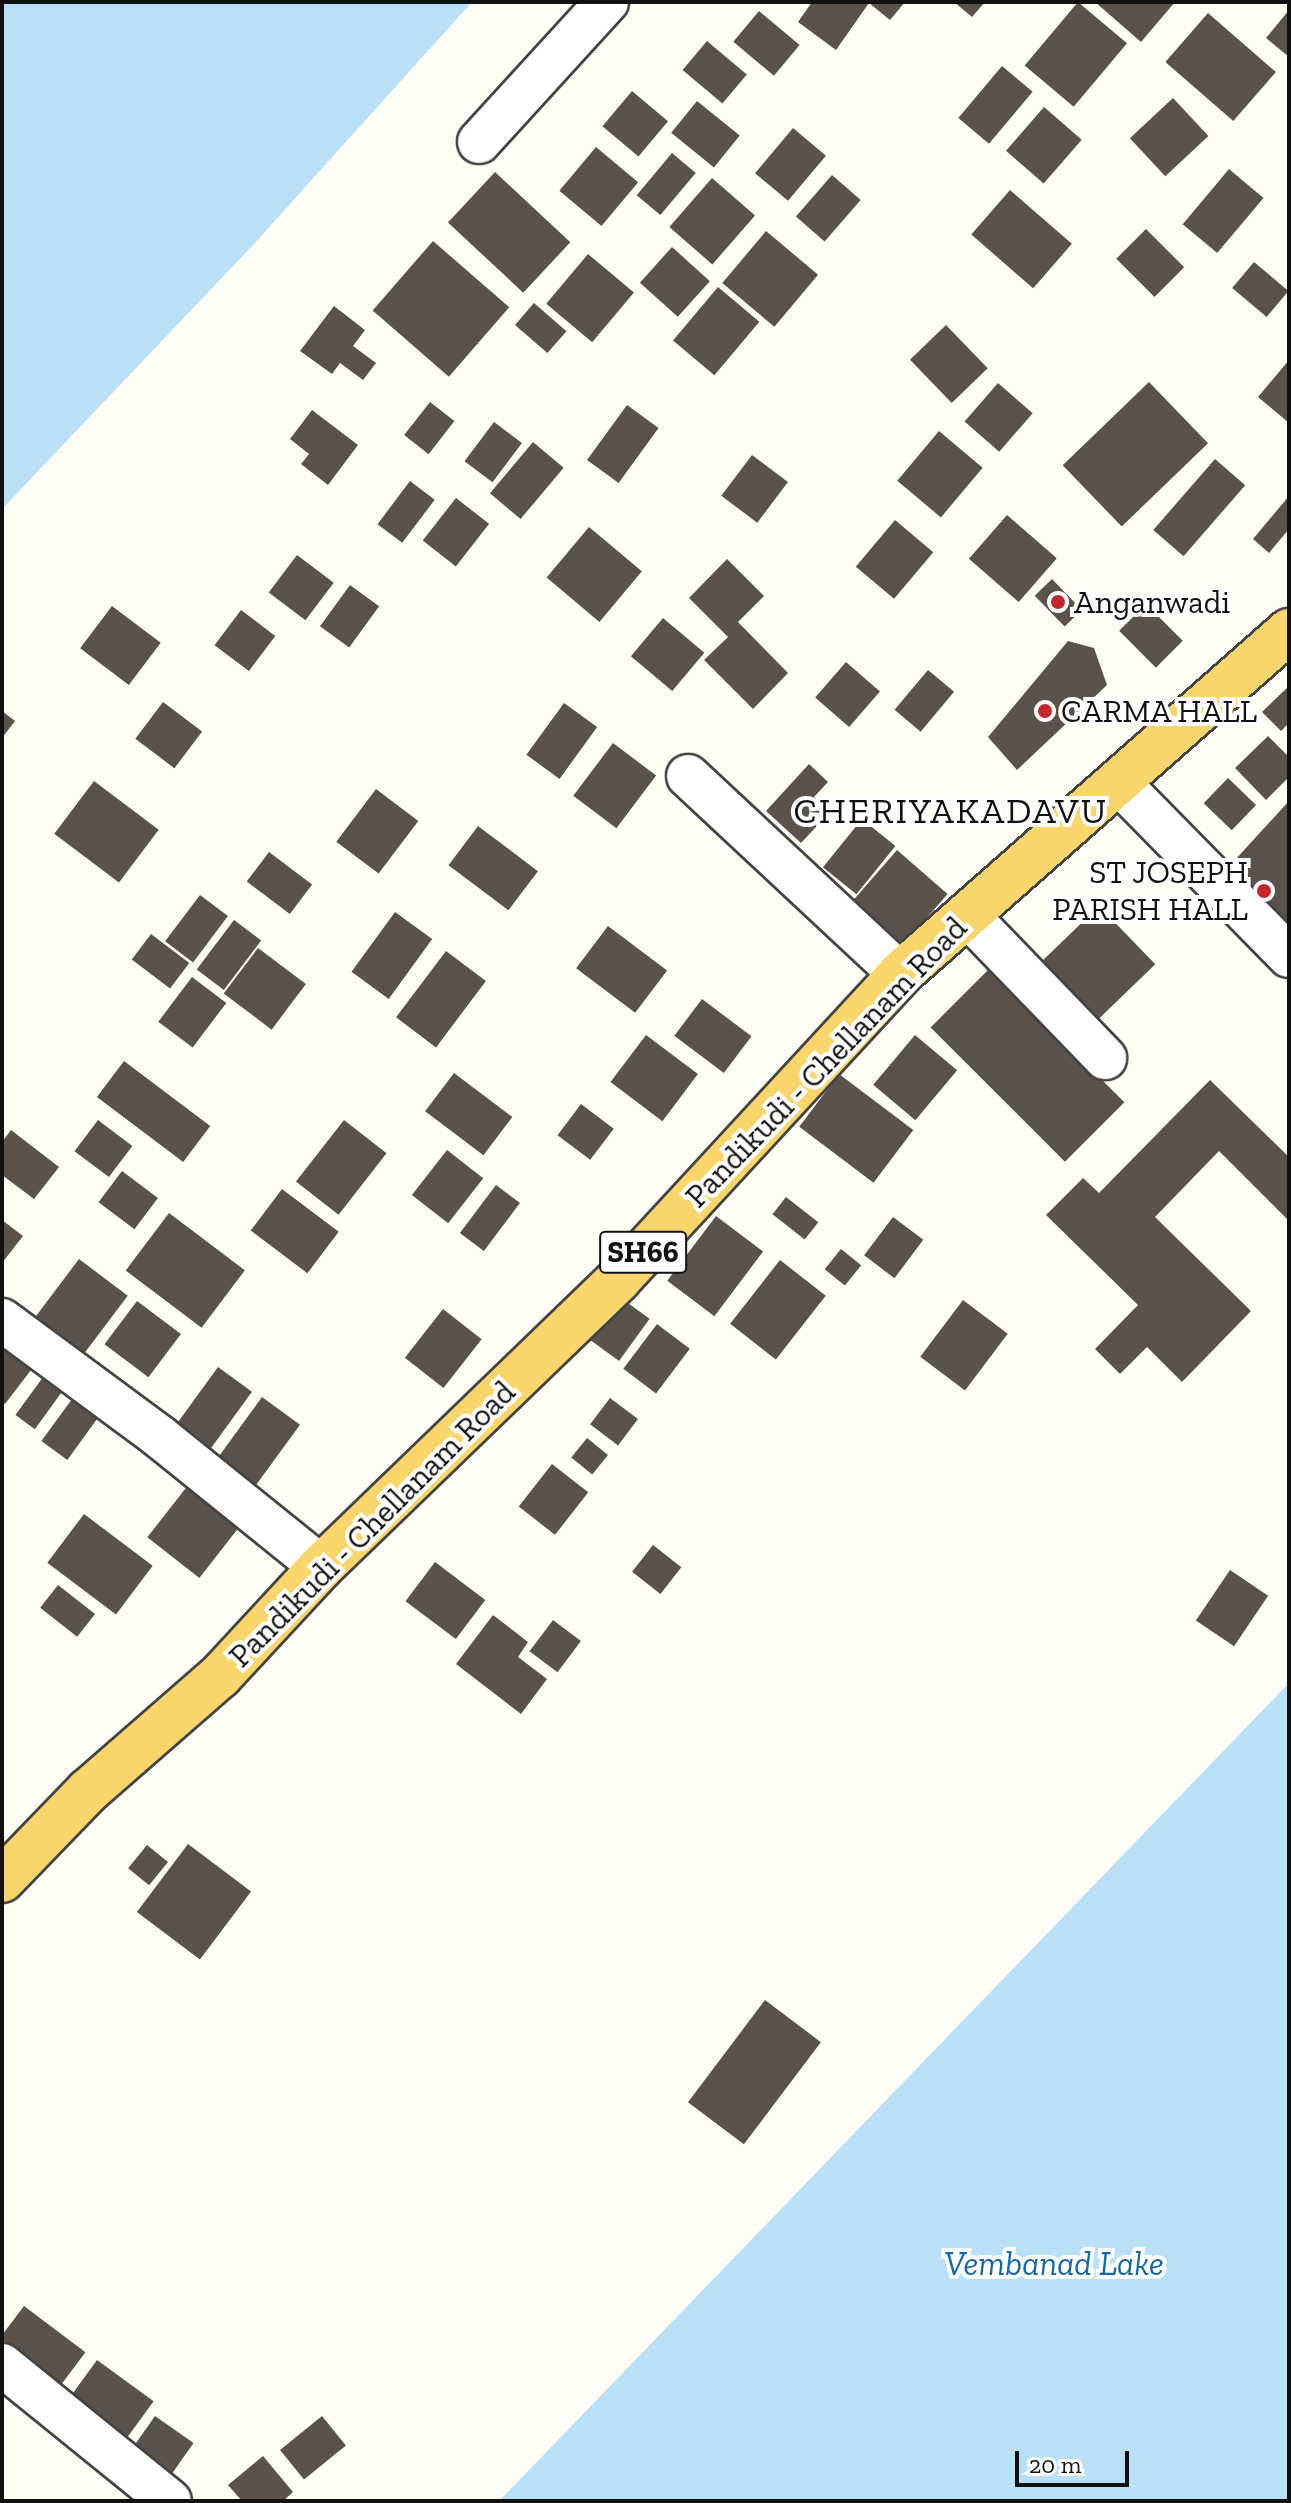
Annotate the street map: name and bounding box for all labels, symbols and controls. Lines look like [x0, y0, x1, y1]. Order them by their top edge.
place label: Anganwadi [1074, 583, 1230, 621]
marker: Anganwadi [1049, 593, 1067, 611]
place label: CARMA HALL [1061, 692, 1258, 730]
marker: CARMA HALL [1036, 702, 1054, 720]
district label: CHERIYAKADAVU [794, 789, 1108, 833]
place label: ST JOSEPH PARISH HALL [1052, 854, 1248, 929]
marker: ST JOSEPH PARISH HALL [1255, 882, 1273, 900]
street label: Pandikudi - Chellanam Road [677, 909, 975, 1215]
road number: SH66 [599, 1226, 687, 1278]
street label: Pandikudi - Chellanam Road [221, 1373, 523, 1675]
water label: Vembanad Lake [944, 2244, 1164, 2284]
scale bar [1019, 2435, 1133, 2485]
text: 20 m [1029, 2450, 1081, 2479]

